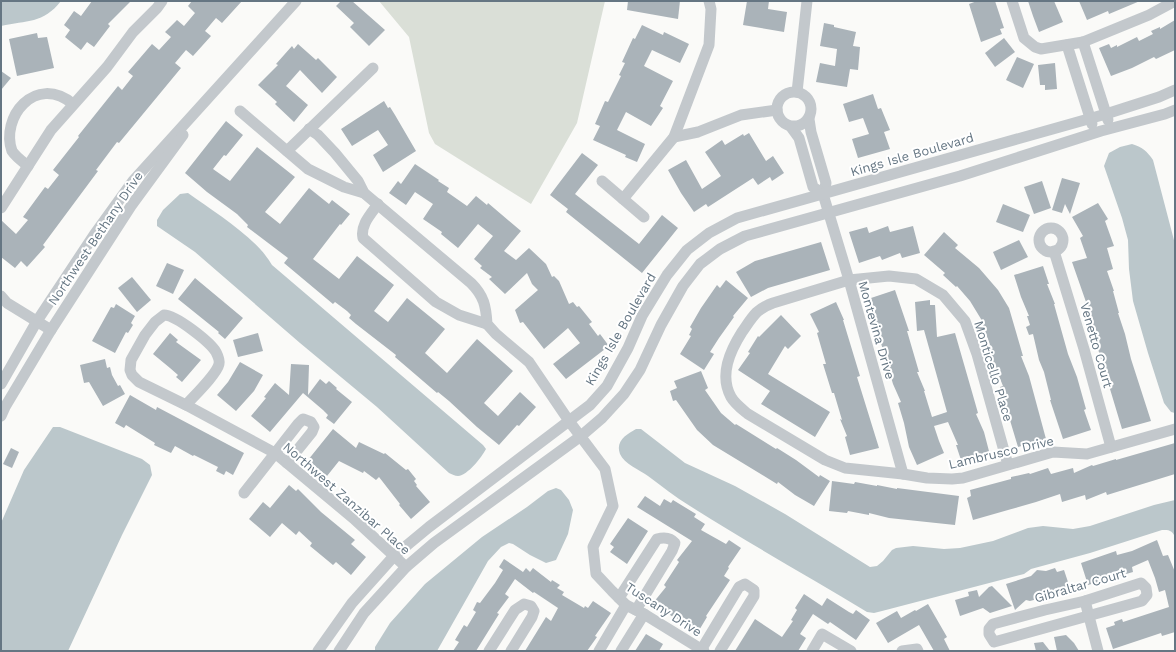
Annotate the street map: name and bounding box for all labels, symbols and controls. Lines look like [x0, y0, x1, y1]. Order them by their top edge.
street label: Kings Isle Boulevard [849, 130, 976, 179]
street label: Northwest Bethany Drive [45, 169, 146, 308]
street label: Kings Isle Boulevard [582, 270, 659, 388]
street label: Montevina Drive [855, 279, 898, 381]
street label: Venetto Court [1077, 301, 1116, 390]
street label: Monticello Place [971, 319, 1016, 423]
street label: Lambrusco Drive [947, 433, 1055, 472]
street label: Northwest Zanzibar Place [280, 439, 413, 558]
street label: Gibraltar Court [1033, 565, 1128, 606]
street label: Tuscany Drive [623, 579, 705, 640]

